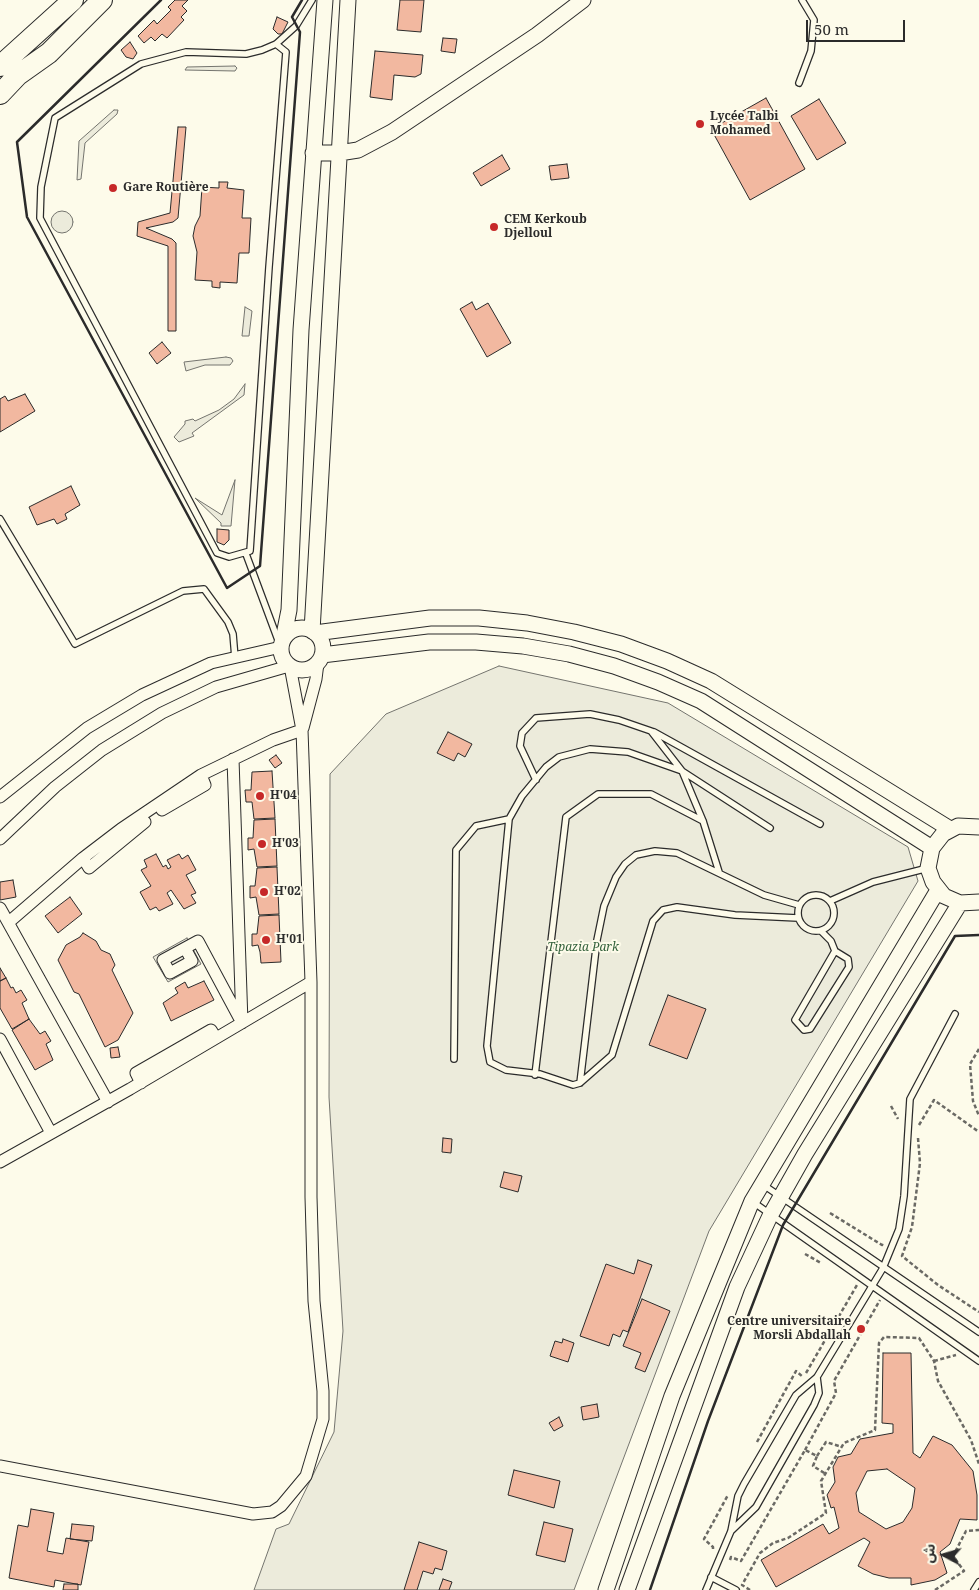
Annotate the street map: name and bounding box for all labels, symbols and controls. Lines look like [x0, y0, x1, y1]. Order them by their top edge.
scale bar [809, 10, 908, 42]
text: 50 m [814, 19, 849, 39]
place label: Lycée Talbi Mohamed [710, 110, 779, 138]
marker: Lycée Talbi Mohamed [694, 118, 706, 130]
place label: Gare Routière [123, 181, 209, 195]
marker: Gare Routière [107, 182, 119, 194]
place label: CEM Kerkoub Djelloul [504, 213, 587, 241]
marker: CEM Kerkoub Djelloul [488, 221, 500, 233]
place label: H'04 [270, 789, 297, 803]
marker: H'04 [254, 790, 266, 802]
place label: H'03 [272, 837, 299, 851]
marker: H'03 [256, 838, 268, 850]
place label: H'02 [274, 885, 301, 899]
marker: H'02 [258, 886, 270, 898]
place label: H'01 [276, 933, 303, 947]
marker: H'01 [260, 934, 272, 946]
park label: Tipazia Park [547, 941, 619, 955]
place label: Centre universitaire Morsli Abdallah [727, 1315, 851, 1343]
marker: Centre universitaire Morsli Abdallah [855, 1323, 867, 1335]
north arrow [919, 1530, 969, 1580]
text: ش [918, 1543, 939, 1564]

